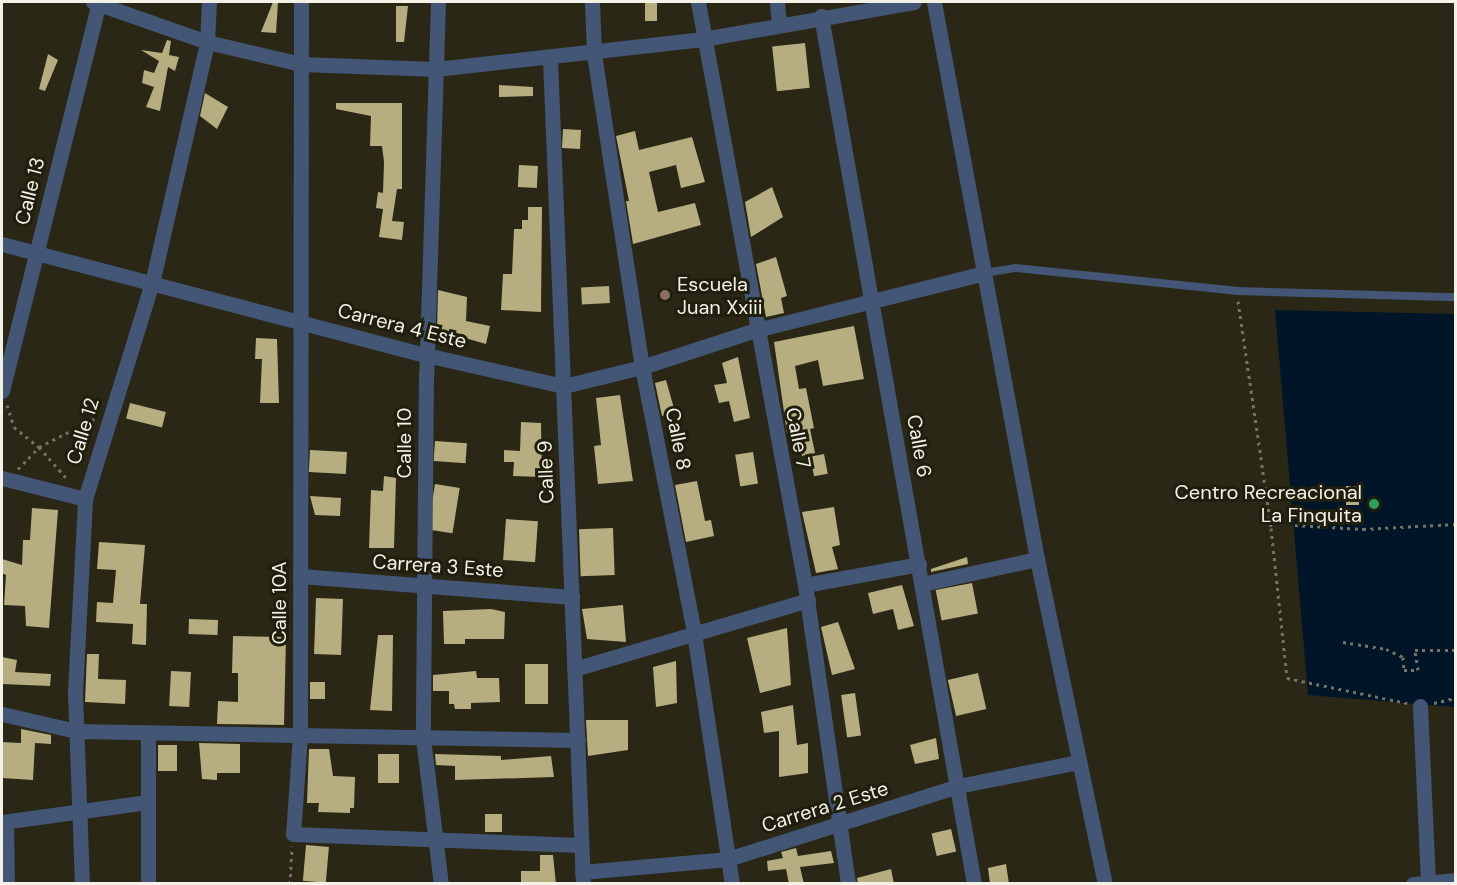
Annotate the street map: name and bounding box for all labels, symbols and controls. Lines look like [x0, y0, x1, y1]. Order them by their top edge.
street label: Calle 13 [10, 155, 50, 227]
place label: Escuela Juan Xxiii [677, 272, 763, 319]
marker: Escuela Juan Xxiii [658, 288, 672, 302]
street label: Carrera 4 Este [335, 298, 469, 354]
street label: Calle 12 [61, 395, 105, 467]
street label: Calle 8 [660, 406, 696, 472]
street label: Calle 7 [780, 406, 816, 470]
street label: Calle 10 [392, 408, 416, 478]
street label: Calle 6 [902, 413, 936, 479]
street label: Calle 9 [533, 440, 559, 504]
place label: Centro Recreacional La Finquita [1175, 480, 1362, 527]
marker: Centro Recreacional La Finquita [1367, 497, 1381, 511]
street label: Carrera 3 Este [372, 549, 504, 583]
street label: Calle 10A [267, 561, 291, 645]
street label: Carrera 2 Este [759, 776, 891, 838]

